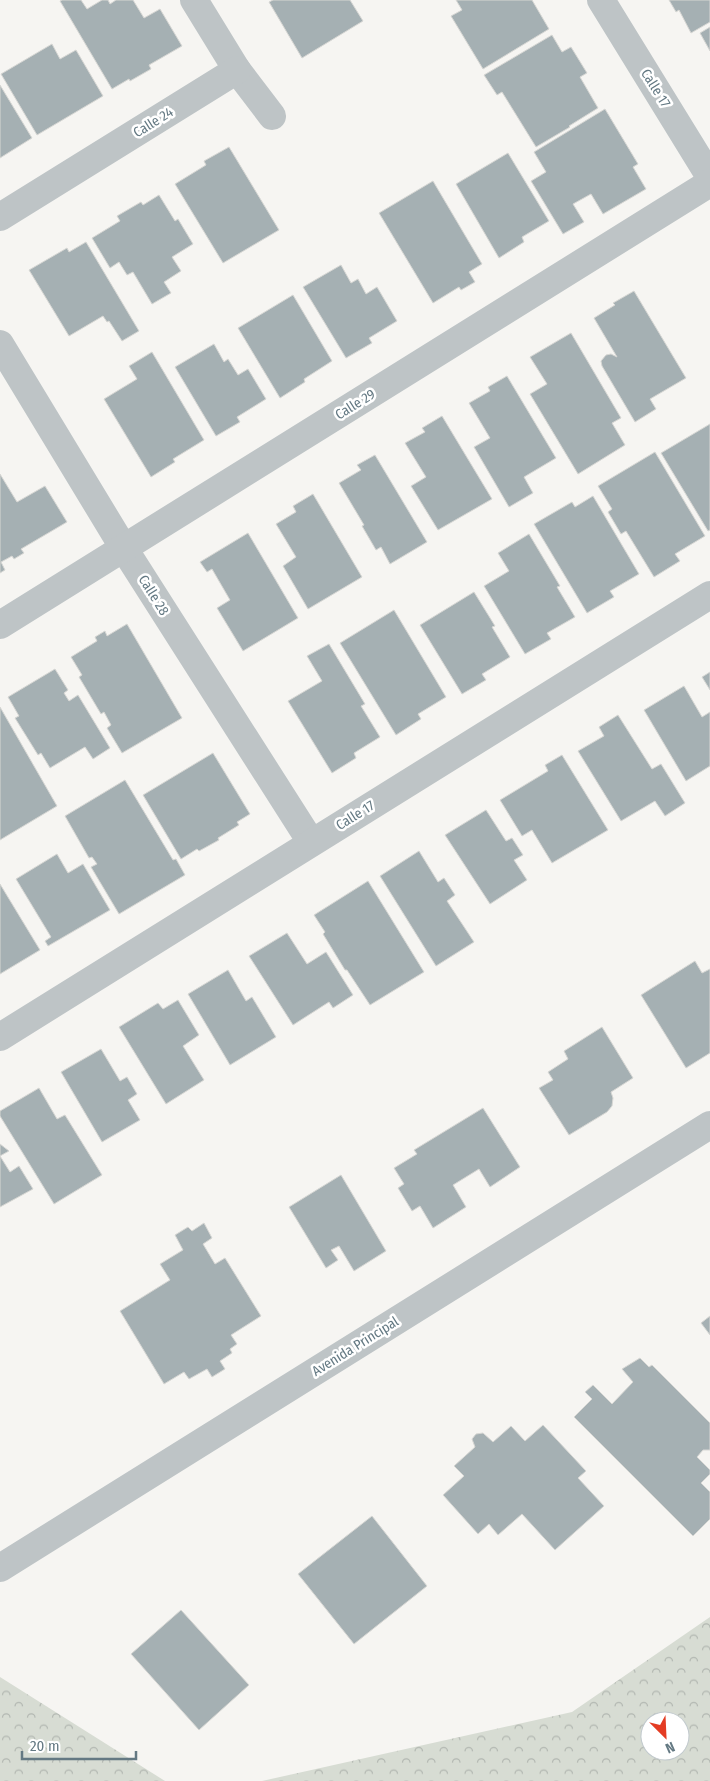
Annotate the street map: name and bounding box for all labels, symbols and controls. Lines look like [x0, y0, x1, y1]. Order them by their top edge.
street label: Calle 17 [637, 66, 674, 111]
street label: Calle 24 [130, 103, 177, 141]
street label: Calle 29 [332, 385, 379, 423]
street label: Calle 28 [135, 572, 173, 619]
street label: Calle 17 [333, 797, 378, 834]
street label: Avenida Principal [309, 1313, 402, 1380]
north arrow [640, 1711, 690, 1761]
scale bar [22, 1728, 136, 1760]
text: 20 m [30, 1737, 60, 1755]
text: N [663, 1738, 677, 1757]

